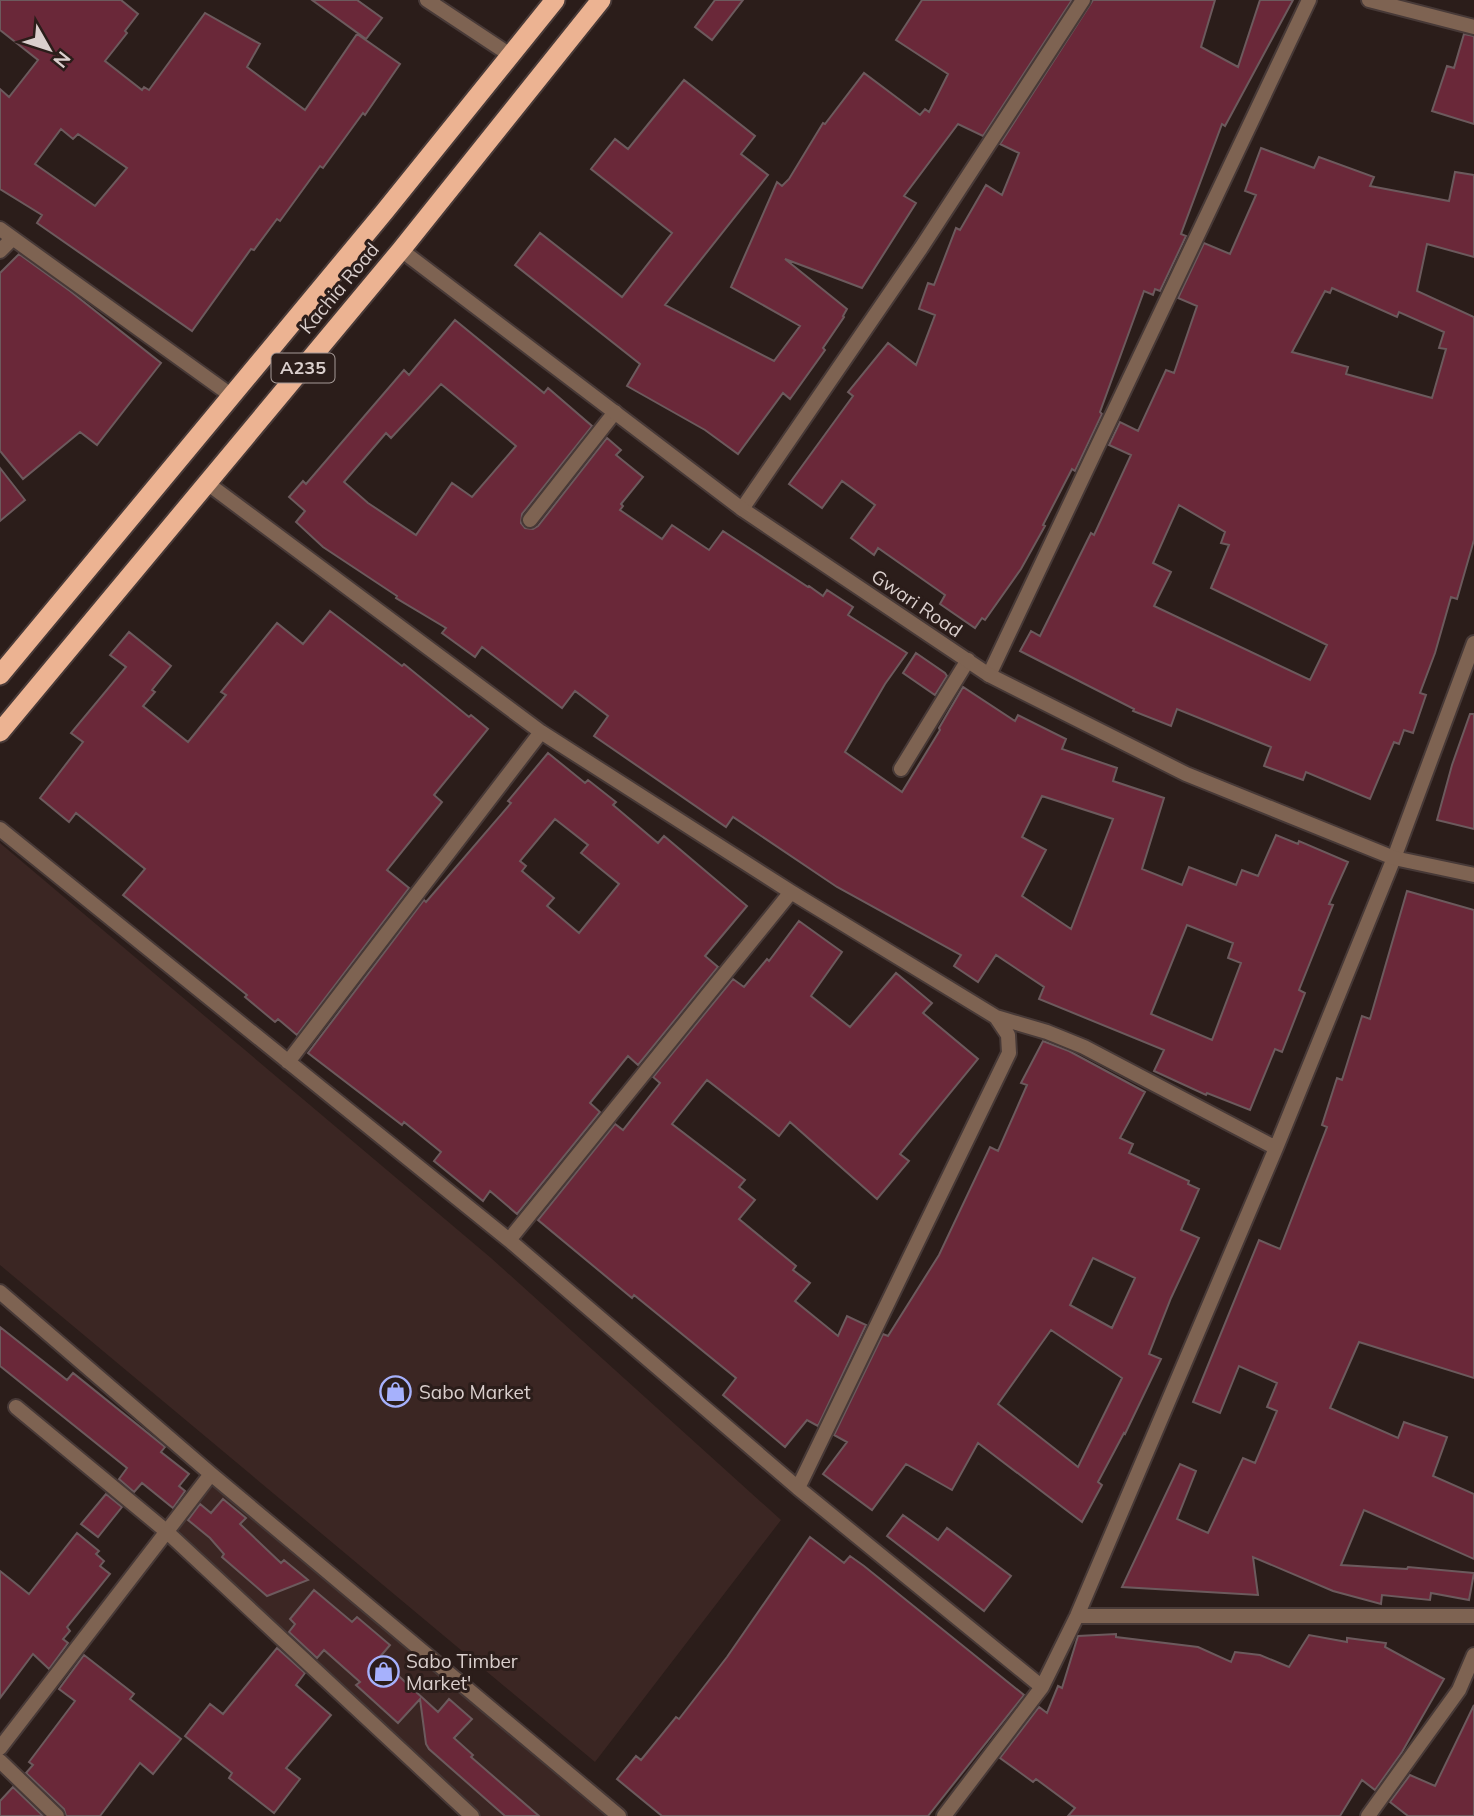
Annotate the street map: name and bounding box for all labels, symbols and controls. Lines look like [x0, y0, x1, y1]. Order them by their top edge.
north arrow [14, 14, 84, 84]
text: N [48, 47, 76, 73]
street label: Kachia Road [294, 238, 384, 338]
road number: A235 [272, 354, 334, 382]
street label: Gwari Road [867, 564, 967, 642]
shop icon: Sabo Market [379, 1375, 413, 1409]
place label: Sabo Market [419, 1380, 531, 1404]
place label: Sabo Timber Market' [406, 1649, 518, 1695]
shop icon: Sabo Timber Market' [366, 1655, 400, 1689]

